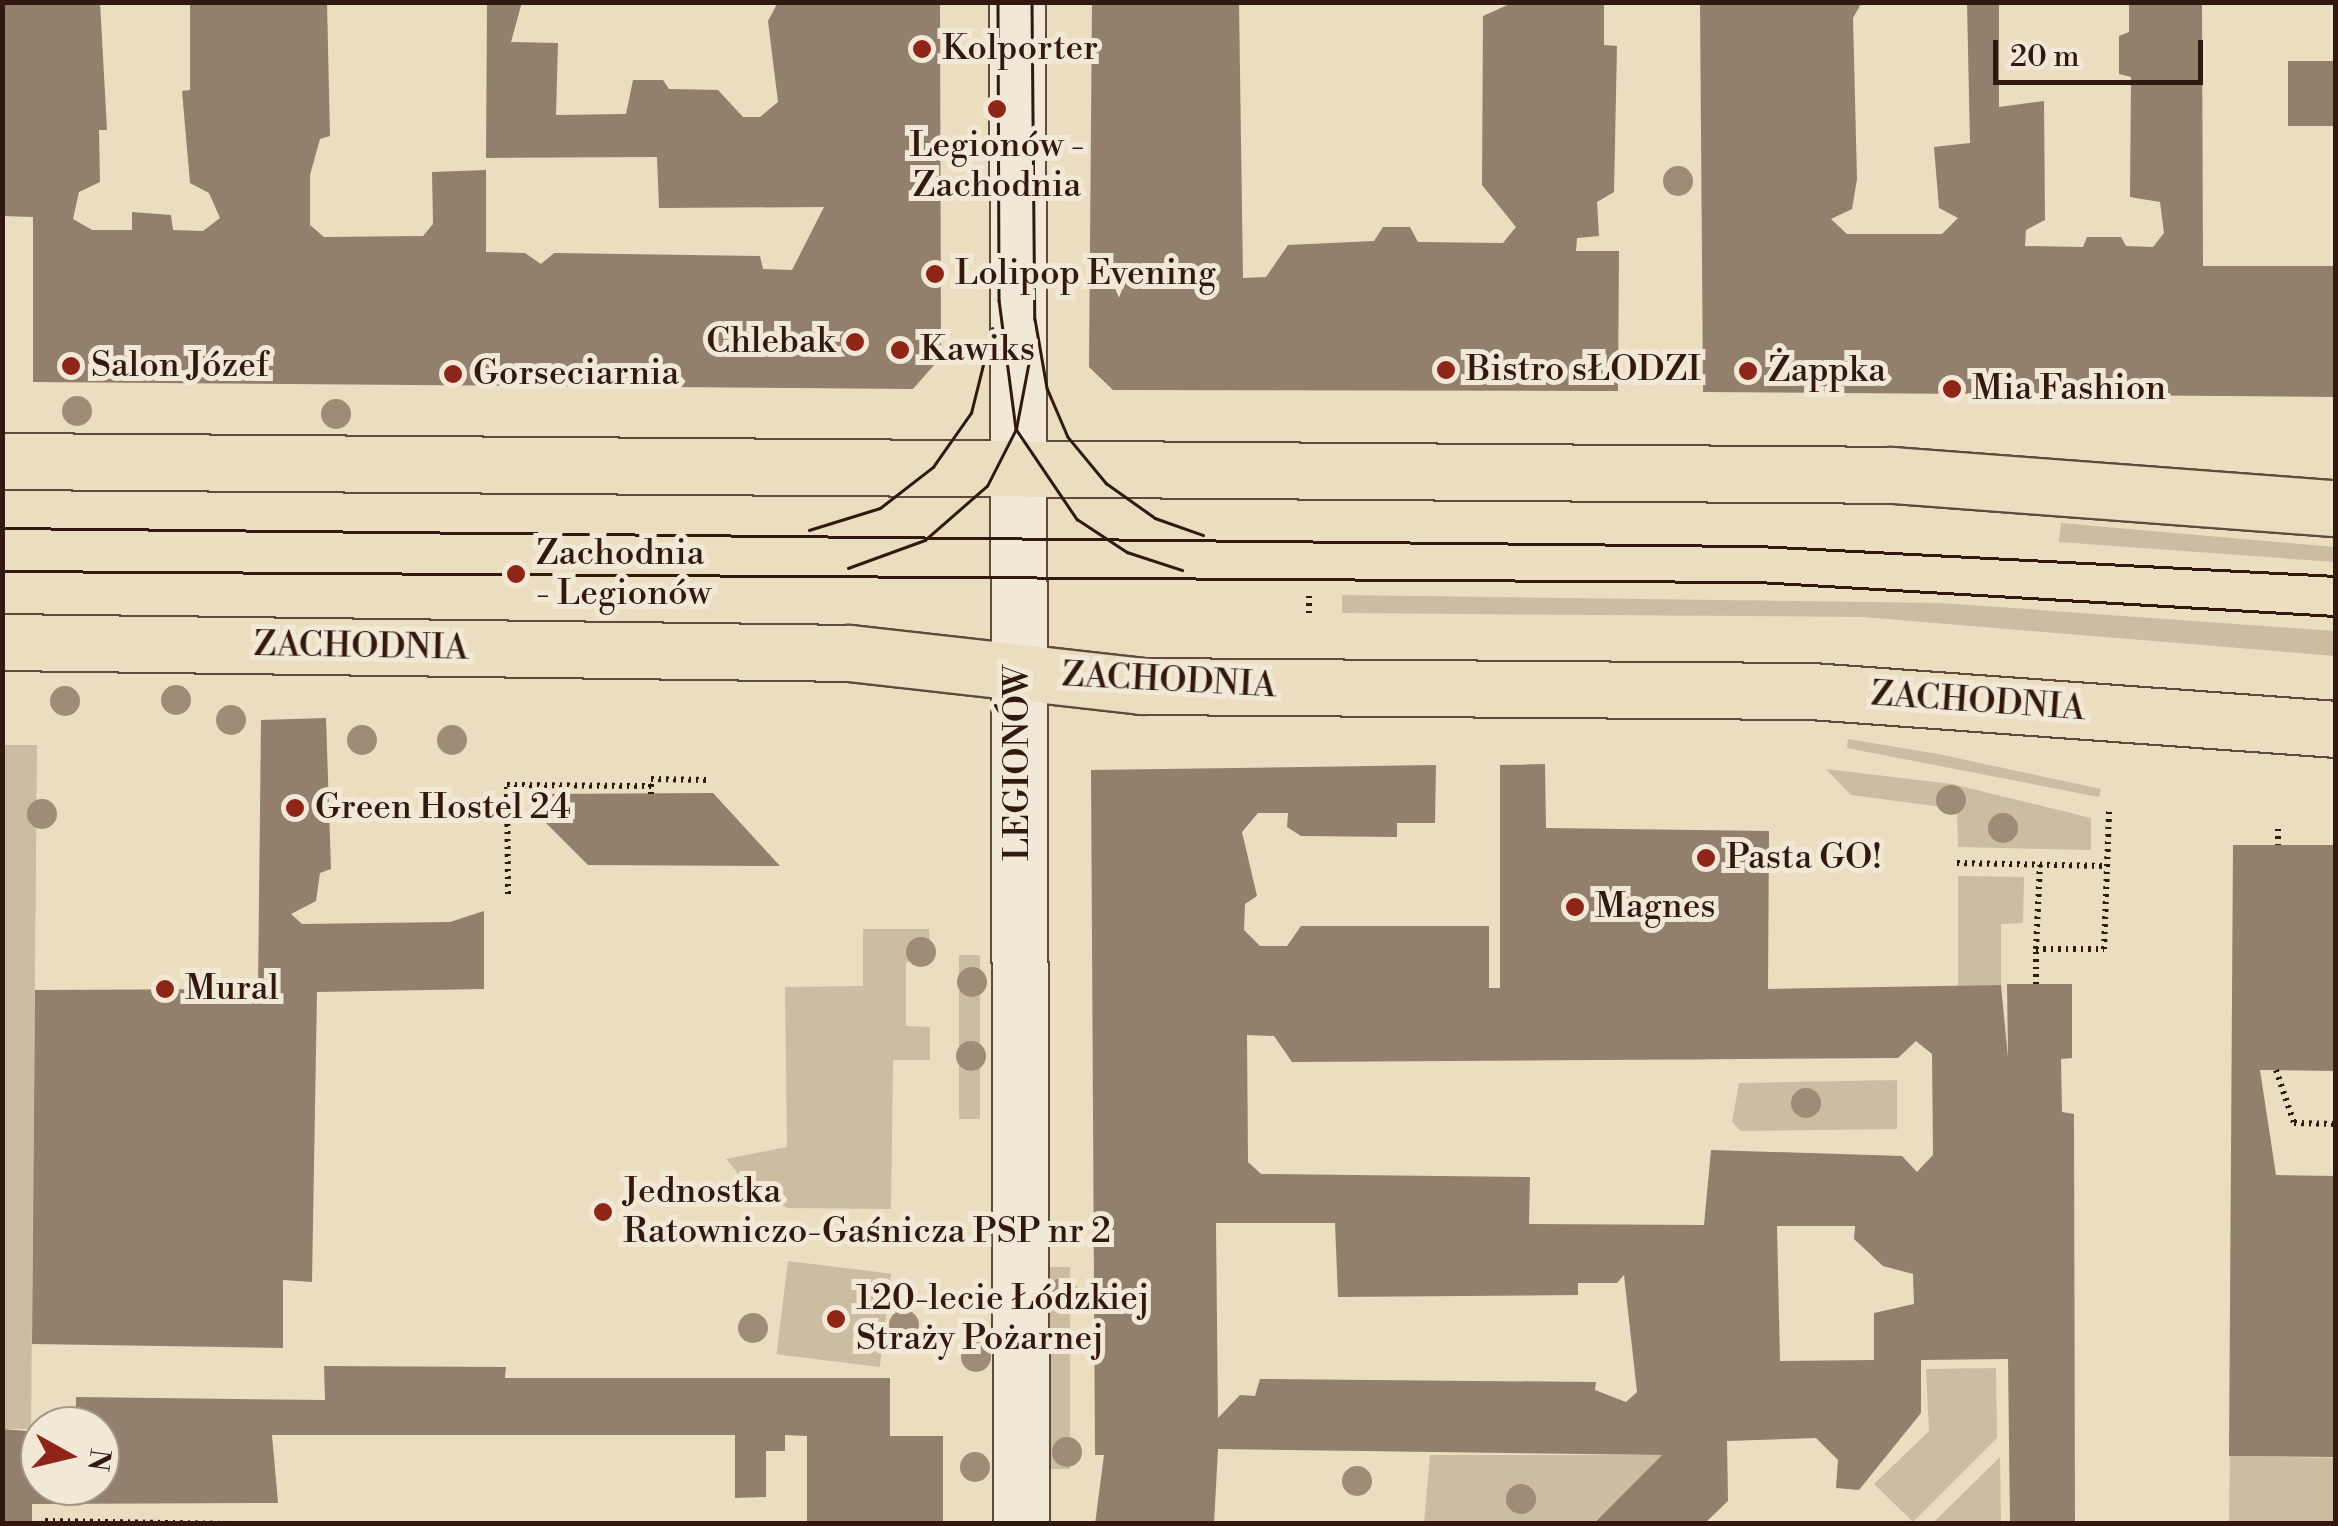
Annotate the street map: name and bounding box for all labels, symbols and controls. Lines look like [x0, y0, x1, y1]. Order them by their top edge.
scale bar [1998, 20, 2208, 82]
place label: Kolporter [942, 28, 1098, 70]
marker: Kolporter [911, 38, 933, 60]
text: 20 m [2010, 38, 2079, 76]
marker: Legionów - Zachodnia [986, 98, 1008, 120]
place label: Legionów - Zachodnia [909, 125, 1085, 207]
place label: Lolipop Evening [955, 253, 1216, 295]
marker: Lolipop Evening [924, 263, 946, 285]
place label: Chlebak [706, 321, 835, 363]
place label: Kawiks [920, 329, 1035, 371]
marker: Chlebak [844, 331, 866, 353]
marker: Kawiks [889, 339, 911, 361]
place label: Salon Józef [91, 345, 269, 387]
place label: Bistro sŁODZI [1466, 349, 1701, 391]
place label: Żappka [1768, 350, 1886, 392]
place label: Gorseciarnia [473, 353, 679, 395]
marker: Salon Józef [60, 355, 82, 377]
marker: Bistro sŁODZI [1435, 359, 1457, 381]
marker: Żappka [1737, 360, 1759, 382]
marker: Gorseciarnia [442, 363, 464, 385]
place label: Mia Fashion [1972, 368, 2166, 410]
marker: Mia Fashion [1941, 378, 1963, 400]
place label: Zachodnia - Legionów [536, 533, 711, 615]
marker: Zachodnia - Legionów [505, 563, 527, 585]
street label: ZACHODNIA [253, 624, 469, 670]
street label: ZACHODNIA [1061, 654, 1277, 708]
street label: LEGIONÓW [997, 665, 1039, 861]
street label: ZACHODNIA [1869, 674, 2087, 730]
place label: Green Hostel 24 [315, 787, 571, 829]
marker: Green Hostel 24 [284, 797, 306, 819]
place label: Pasta GO! [1726, 837, 1881, 879]
marker: Pasta GO! [1695, 847, 1717, 869]
place label: Magnes [1595, 886, 1716, 928]
marker: Magnes [1564, 896, 1586, 918]
place label: Mural [185, 968, 279, 1010]
marker: Mural [154, 978, 176, 1000]
place label: Jednostka Ratowniczo-Gaśnicza PSP nr 2 [623, 1171, 1111, 1253]
marker: Jednostka Ratowniczo-Gaśnicza PSP nr 2 [592, 1201, 614, 1223]
place label: 120-lecie Łódzkiej Straży Pożarnej [856, 1278, 1149, 1360]
marker: 120-lecie Łódzkiej Straży Pożarnej [825, 1308, 847, 1330]
north arrow [20, 1406, 120, 1506]
text: N [79, 1447, 117, 1473]

